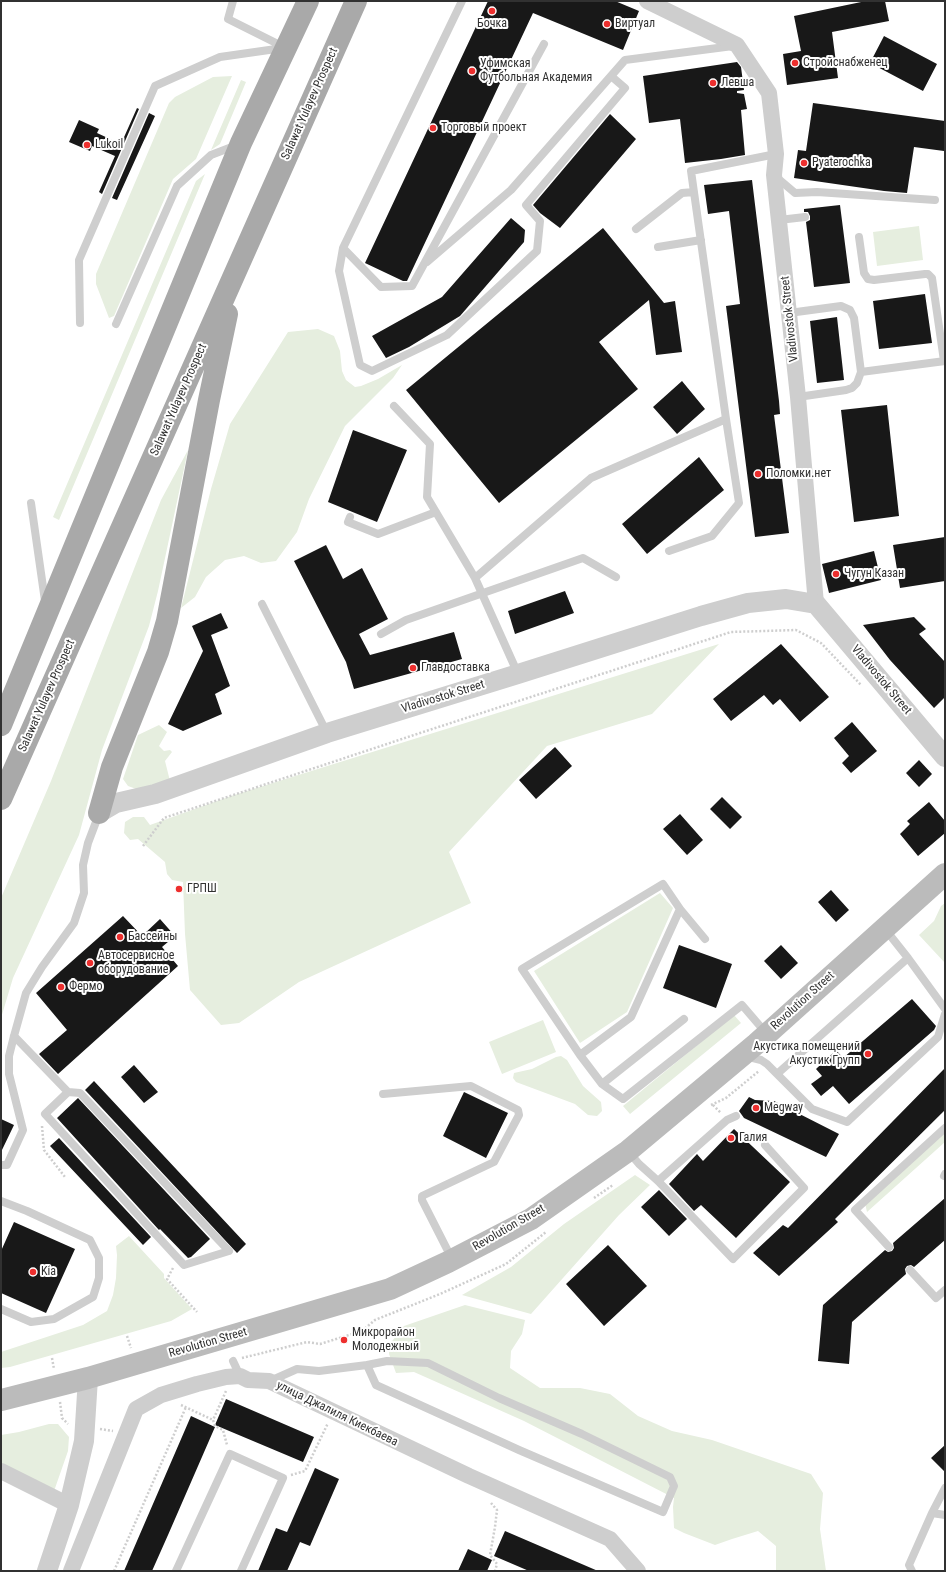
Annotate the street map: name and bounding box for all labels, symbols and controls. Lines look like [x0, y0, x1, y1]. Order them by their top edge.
marker: Бочка [487, 6, 497, 16]
place label: Бочка [477, 17, 507, 31]
place label: Виртуал [615, 17, 655, 31]
marker: Виртуал [602, 19, 612, 29]
street label: Salawat Yulayev Prospect [279, 46, 341, 162]
place label: Стройснабженец [803, 56, 888, 70]
place label: Уфимская Футбольная Академия [480, 57, 592, 85]
marker: Стройснабженец [790, 58, 800, 68]
marker: Уфимская Футбольная Академия [467, 66, 477, 76]
place label: Левша [721, 76, 754, 90]
marker: Левша [708, 78, 718, 88]
place label: Торговый проект [441, 121, 527, 135]
marker: Торговый проект [428, 123, 438, 133]
place label: Lukoil [95, 138, 123, 152]
marker: Lukoil [82, 140, 92, 150]
place label: Pyaterochka [812, 156, 871, 170]
marker: Pyaterochka [799, 158, 809, 168]
street label: Vladivostok Street [778, 275, 802, 363]
street label: Salawat Yulayev Prospect [148, 342, 210, 458]
place label: Поломки.нет [766, 467, 831, 481]
marker: Поломки.нет [753, 469, 763, 479]
place label: Чугун Казан [844, 567, 904, 581]
marker: Чугун Казан [831, 569, 841, 579]
street label: Salawat Yulayev Prospect [16, 638, 78, 754]
street label: Vladivostok Street [848, 642, 914, 718]
place label: Главдоставка [421, 661, 490, 675]
marker: Главдоставка [408, 663, 418, 673]
street label: Vladivostok Street [400, 678, 486, 716]
place label: ГРПШ [187, 882, 217, 896]
marker: ГРПШ [174, 884, 184, 894]
place label: Бассейны [128, 930, 177, 944]
marker: Бассейны [115, 932, 125, 942]
place label: Автосервисное оборудование [98, 949, 174, 977]
marker: Автосервисное оборудование [85, 958, 95, 968]
street label: Revolution Street [768, 969, 838, 1033]
place label: Фермо [69, 980, 102, 994]
marker: Фермо [56, 982, 66, 992]
place label: Акустика помещений Акустик Групп [753, 1040, 860, 1068]
marker: Акустика помещений Акустик Групп [863, 1049, 873, 1059]
place label: Megway [764, 1101, 803, 1115]
marker: Megway [751, 1103, 761, 1113]
place label: Галия [739, 1131, 767, 1145]
marker: Галия [726, 1133, 736, 1143]
street label: Revolution Street [471, 1202, 547, 1254]
place label: Kia [41, 1265, 56, 1279]
marker: Kia [28, 1267, 38, 1277]
street label: Revolution Street [167, 1325, 249, 1361]
place label: Микрорайон Молодежный [352, 1326, 419, 1354]
marker: Микрорайон Молодежный [339, 1335, 349, 1345]
street label: улица Джалиля Киекбаева [274, 1378, 400, 1450]

